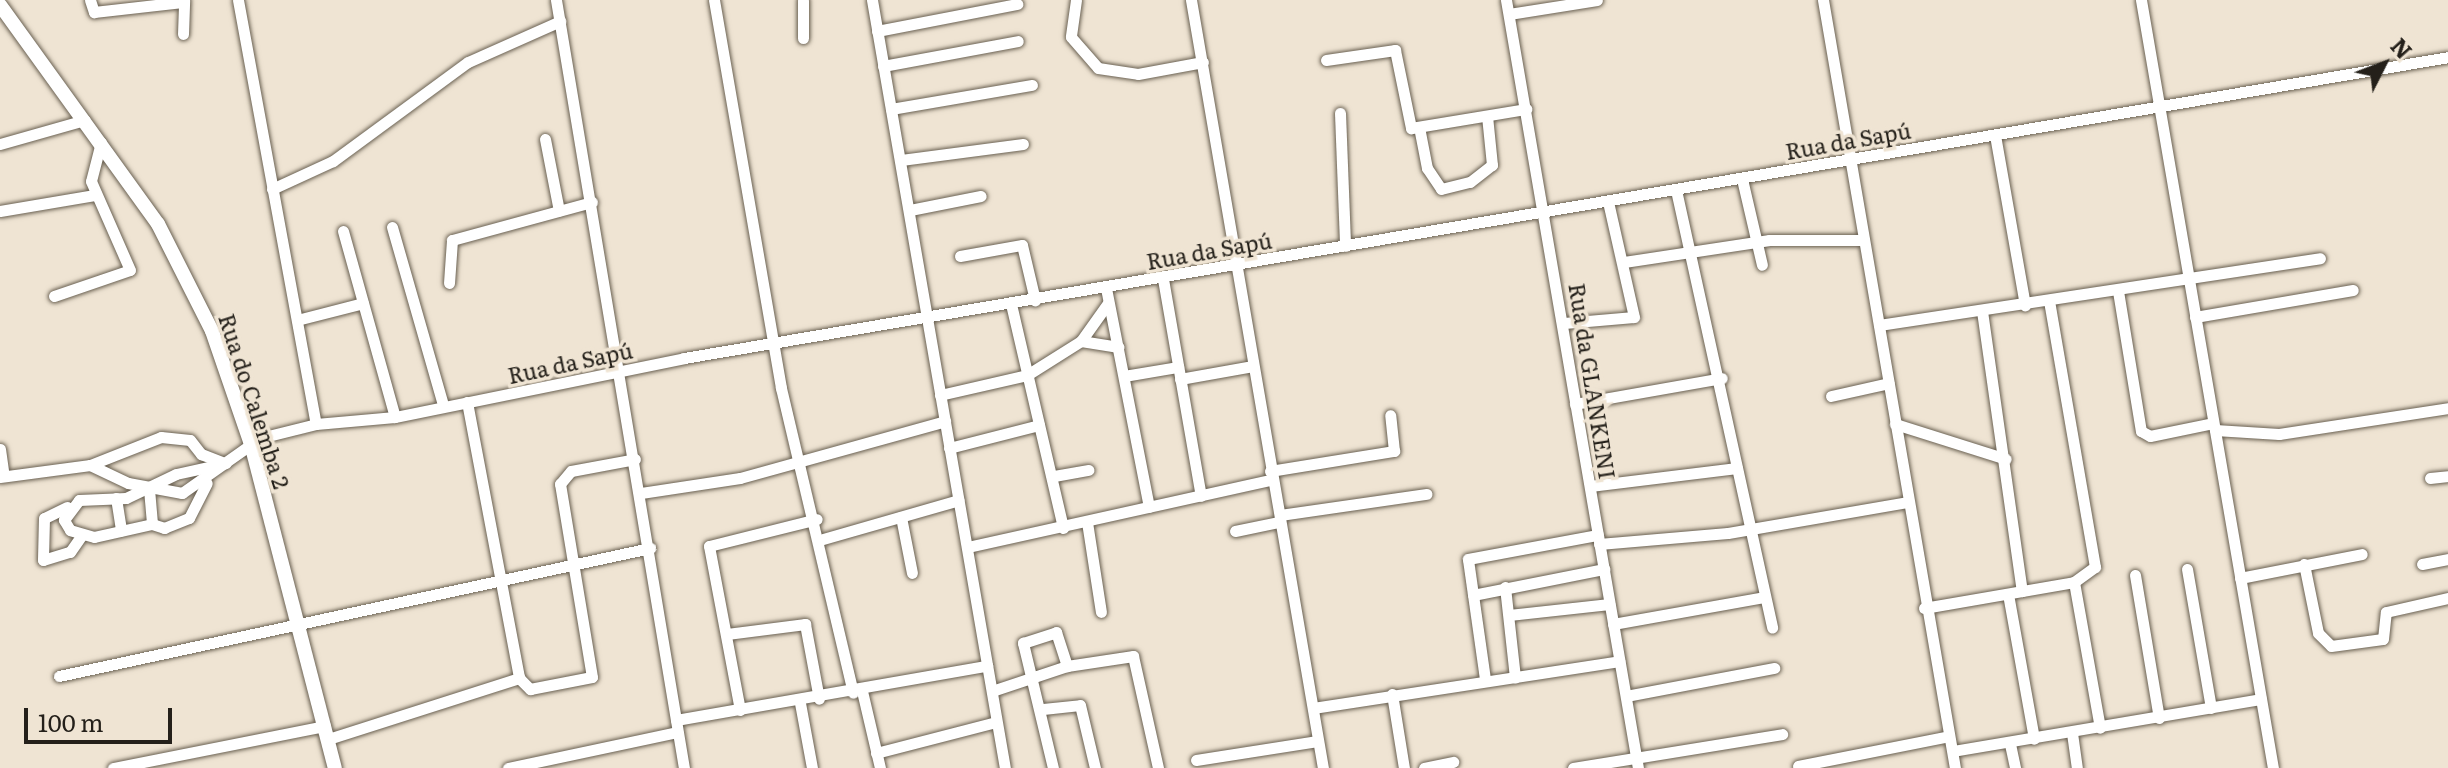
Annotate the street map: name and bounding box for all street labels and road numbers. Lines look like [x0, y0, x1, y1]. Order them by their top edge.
street label: Rua da Sapú [1783, 116, 1913, 164]
street label: Rua da Sapú [1144, 226, 1274, 274]
street label: Rua da GLANKENI [1564, 281, 1622, 481]
street label: Rua do Calemba 2 [214, 310, 296, 492]
street label: Rua da Sapú [505, 336, 635, 388]

